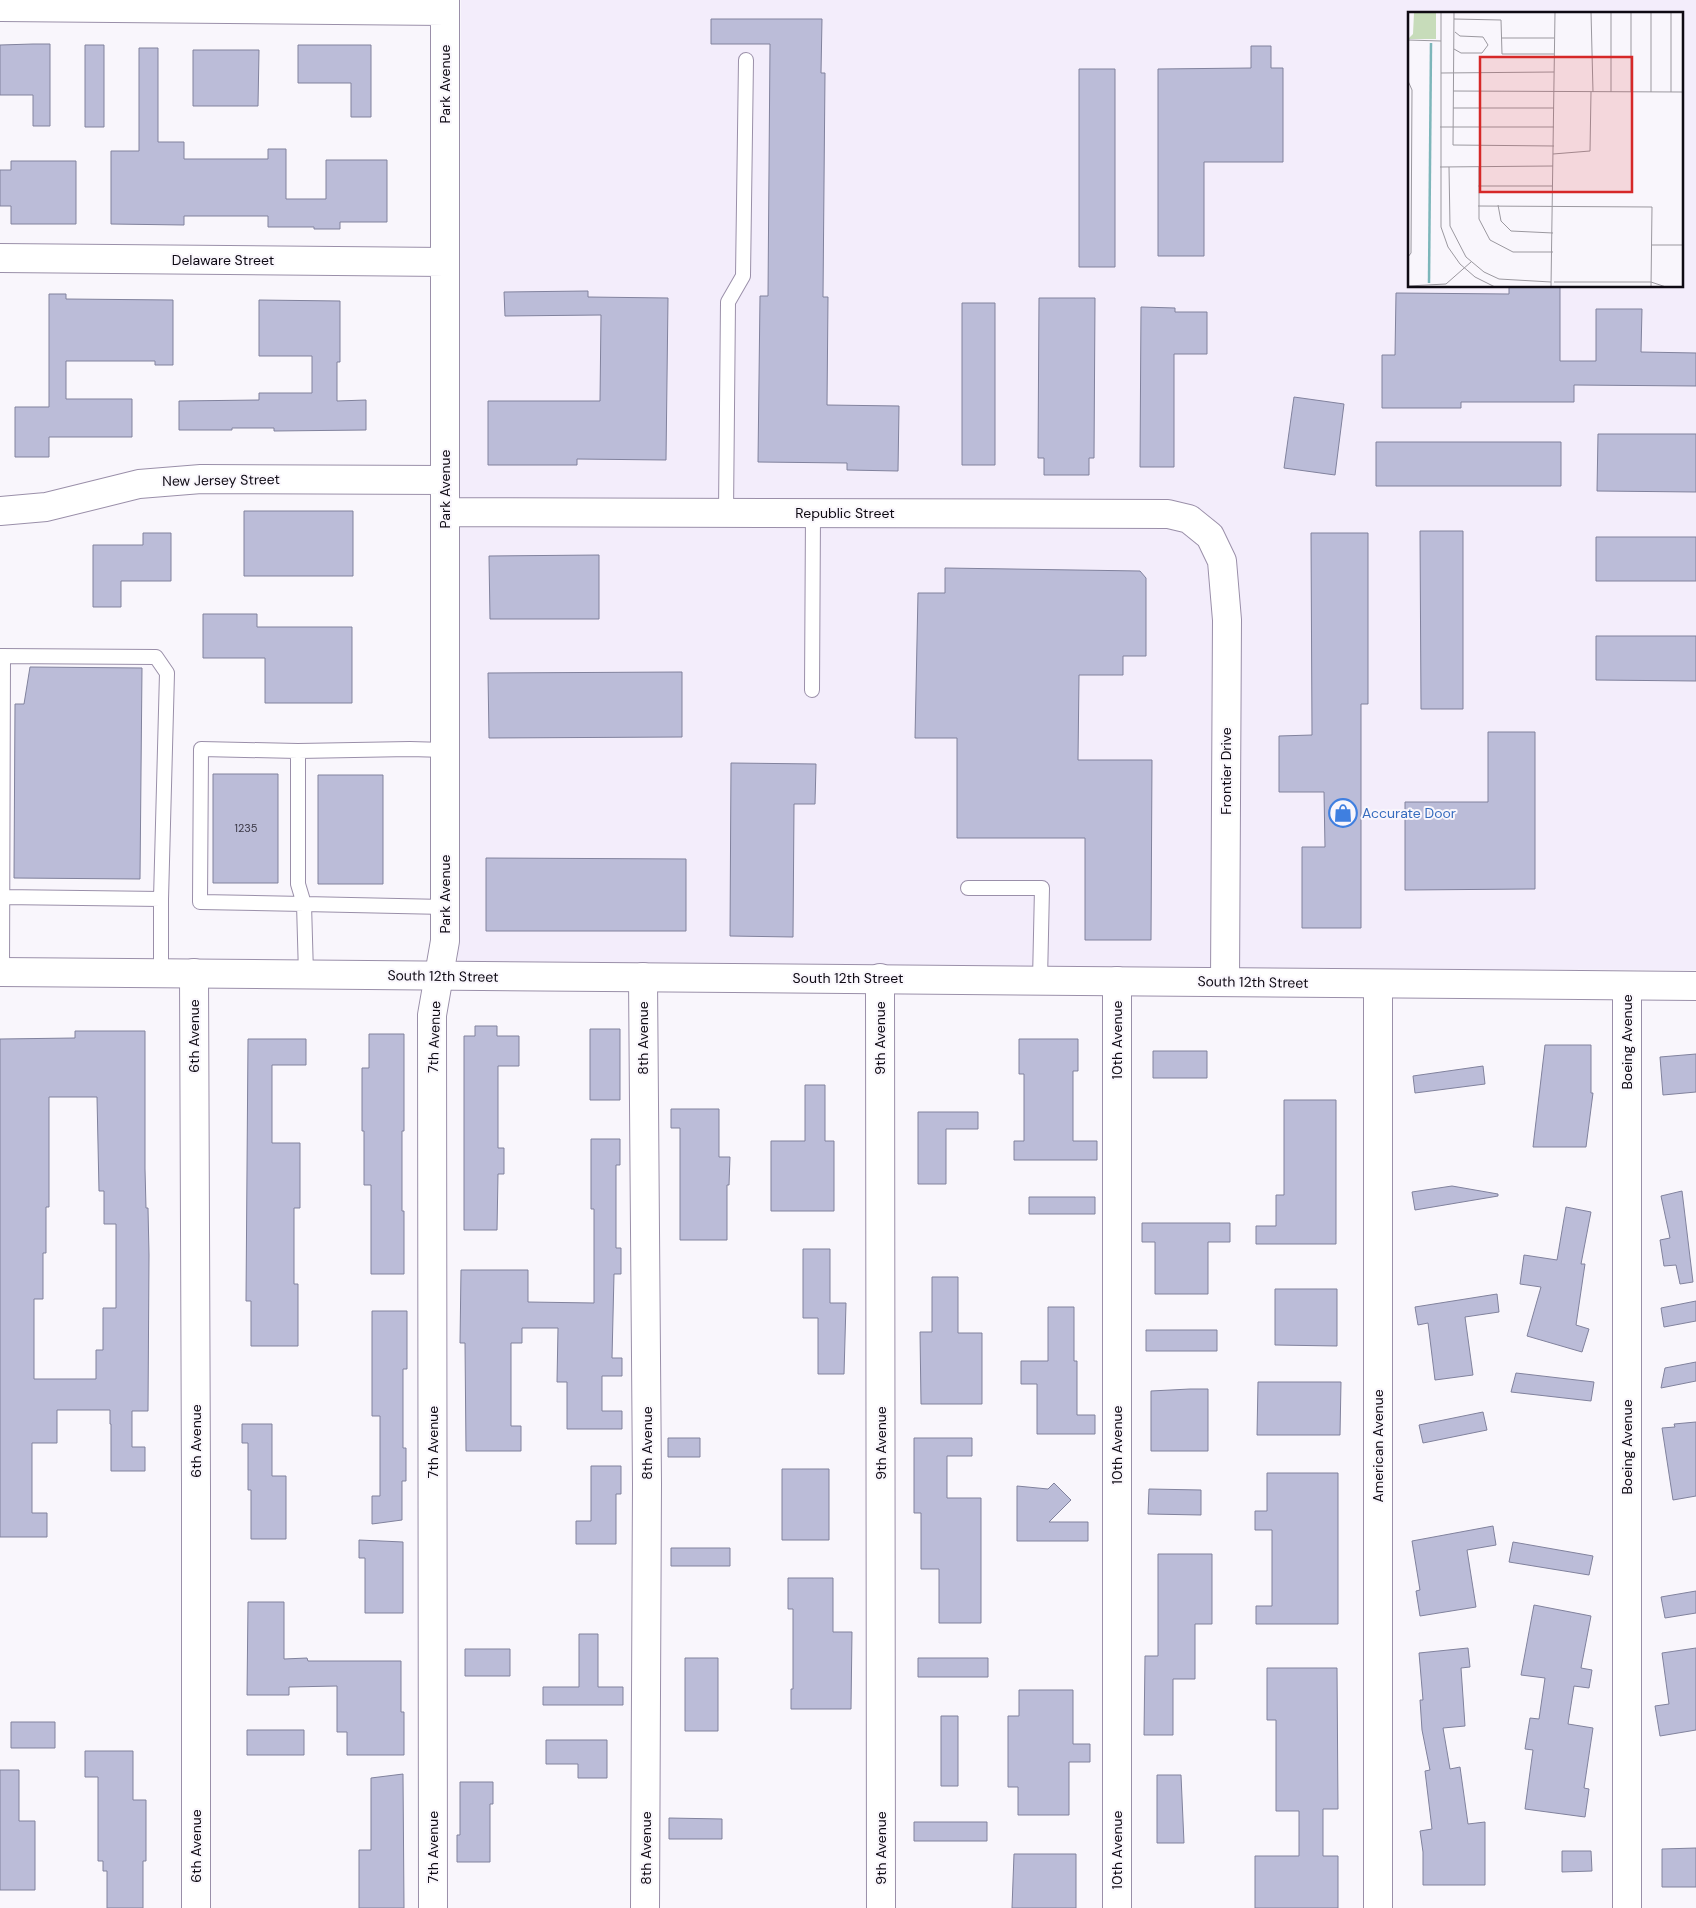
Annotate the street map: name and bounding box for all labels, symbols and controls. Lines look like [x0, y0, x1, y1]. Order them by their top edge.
inset map [1408, 12, 1684, 288]
street label: Park Avenue [436, 44, 454, 123]
street label: Delaware Street [172, 251, 274, 269]
street label: Park Avenue [436, 449, 454, 528]
street label: New Jersey Street [162, 470, 280, 490]
street label: Republic Street [795, 504, 895, 522]
street label: Frontier Drive [1217, 727, 1235, 815]
shop icon: Accurate Door [1328, 798, 1358, 828]
place label: Accurate Door [1362, 804, 1456, 822]
house number: 1235 [235, 821, 258, 835]
street label: Park Avenue [436, 854, 454, 933]
street label: South 12th Street [387, 966, 499, 986]
street label: South 12th Street [792, 969, 904, 987]
street label: South 12th Street [1197, 972, 1309, 992]
street label: Boeing Avenue [1618, 994, 1636, 1090]
street label: 6th Avenue [185, 999, 203, 1073]
street label: 7th Avenue [424, 1001, 444, 1073]
street label: 8th Avenue [634, 1001, 652, 1075]
street label: 9th Avenue [871, 1001, 889, 1075]
street label: 10th Avenue [1108, 1001, 1126, 1079]
street label: American Avenue [1369, 1389, 1387, 1503]
street label: Boeing Avenue [1618, 1399, 1636, 1495]
street label: 6th Avenue [187, 1404, 205, 1478]
street label: 7th Avenue [424, 1406, 442, 1478]
street label: 8th Avenue [638, 1406, 656, 1480]
street label: 9th Avenue [872, 1406, 890, 1480]
street label: 10th Avenue [1108, 1406, 1126, 1484]
street label: 6th Avenue [187, 1809, 205, 1883]
street label: 7th Avenue [424, 1811, 442, 1883]
street label: 8th Avenue [637, 1811, 655, 1885]
street label: 9th Avenue [872, 1811, 890, 1885]
street label: 10th Avenue [1108, 1811, 1126, 1889]

